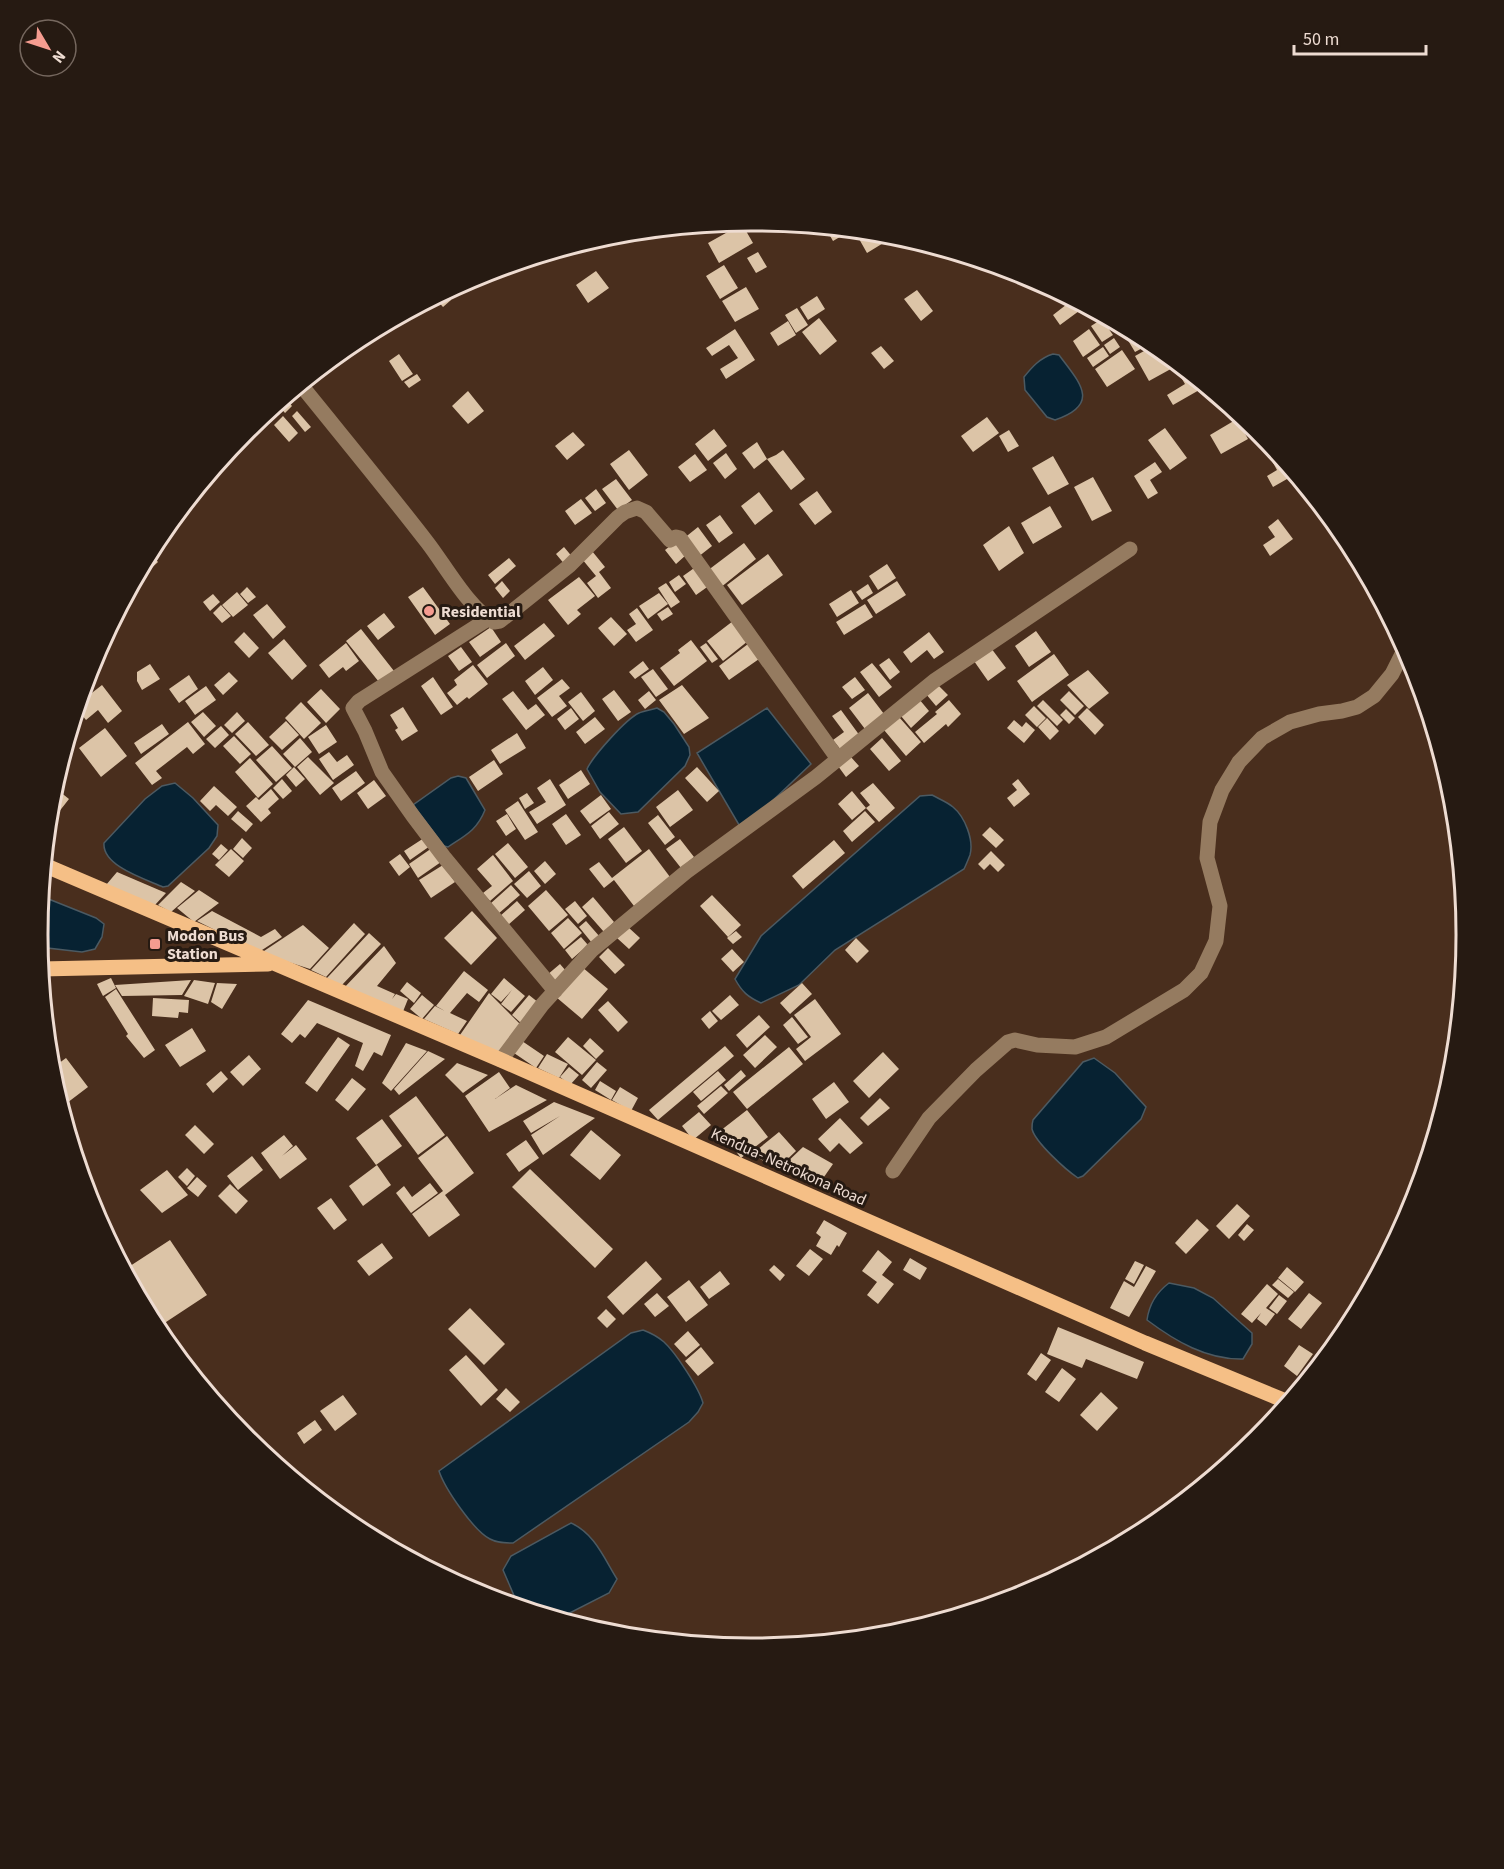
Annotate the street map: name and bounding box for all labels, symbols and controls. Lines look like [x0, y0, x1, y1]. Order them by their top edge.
north arrow [18, 18, 78, 78]
scale bar [1294, 18, 1426, 56]
text: 50 m [1303, 27, 1339, 52]
text: N [47, 46, 71, 68]
place label: Residential [441, 601, 521, 623]
marker: Residential [422, 604, 436, 618]
place label: Modon Bus Station [167, 925, 244, 965]
marker: Modon Bus Station [148, 937, 162, 951]
street label: Kendua- Netrokona Road [707, 1123, 870, 1211]

